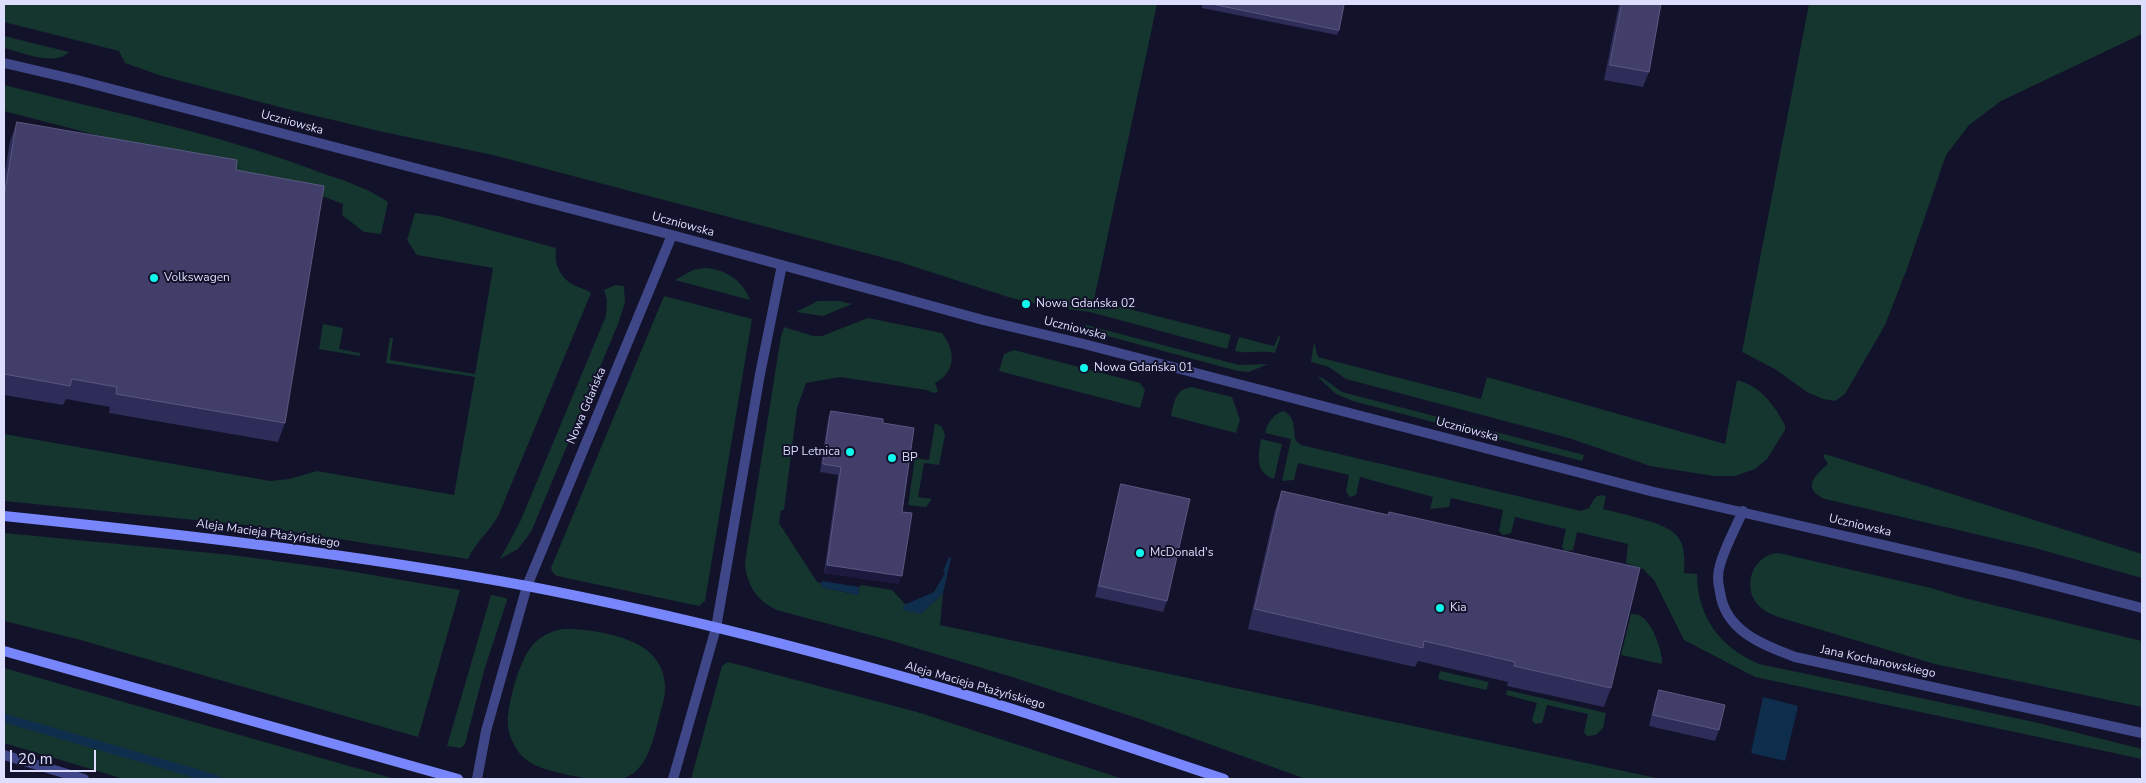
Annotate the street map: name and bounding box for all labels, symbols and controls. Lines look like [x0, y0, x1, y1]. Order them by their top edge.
street label: Uczniowska [259, 108, 325, 138]
street label: Uczniowska [650, 210, 716, 240]
place label: Volkswagen [164, 271, 230, 285]
marker: Volkswagen [148, 272, 160, 284]
place label: Nowa Gdańska 02 [1036, 297, 1135, 311]
marker: Nowa Gdańska 02 [1020, 298, 1032, 310]
street label: Uczniowska [1042, 314, 1108, 344]
place label: Nowa Gdańska 01 [1094, 361, 1193, 375]
marker: Nowa Gdańska 01 [1078, 362, 1090, 374]
street label: Nowa Gdańska [564, 366, 610, 446]
street label: Uczniowska [1434, 415, 1500, 445]
place label: BP Letnica [783, 445, 840, 459]
marker: BP Letnica [844, 446, 856, 458]
place label: BP [902, 451, 918, 465]
marker: BP [886, 452, 898, 464]
street label: Uczniowska [1827, 512, 1893, 540]
street label: Aleja Macieja Płażyńskiego [195, 517, 341, 551]
place label: McDonald's [1150, 546, 1213, 560]
marker: McDonald's [1134, 547, 1146, 559]
place label: Kia [1450, 601, 1467, 615]
marker: Kia [1434, 602, 1446, 614]
street label: Jana Kochanowskiego [1819, 643, 1937, 681]
street label: Aleja Macieja Płażyńskiego [903, 659, 1047, 713]
scale bar [12, 740, 99, 772]
text: 20 m [18, 749, 53, 769]

